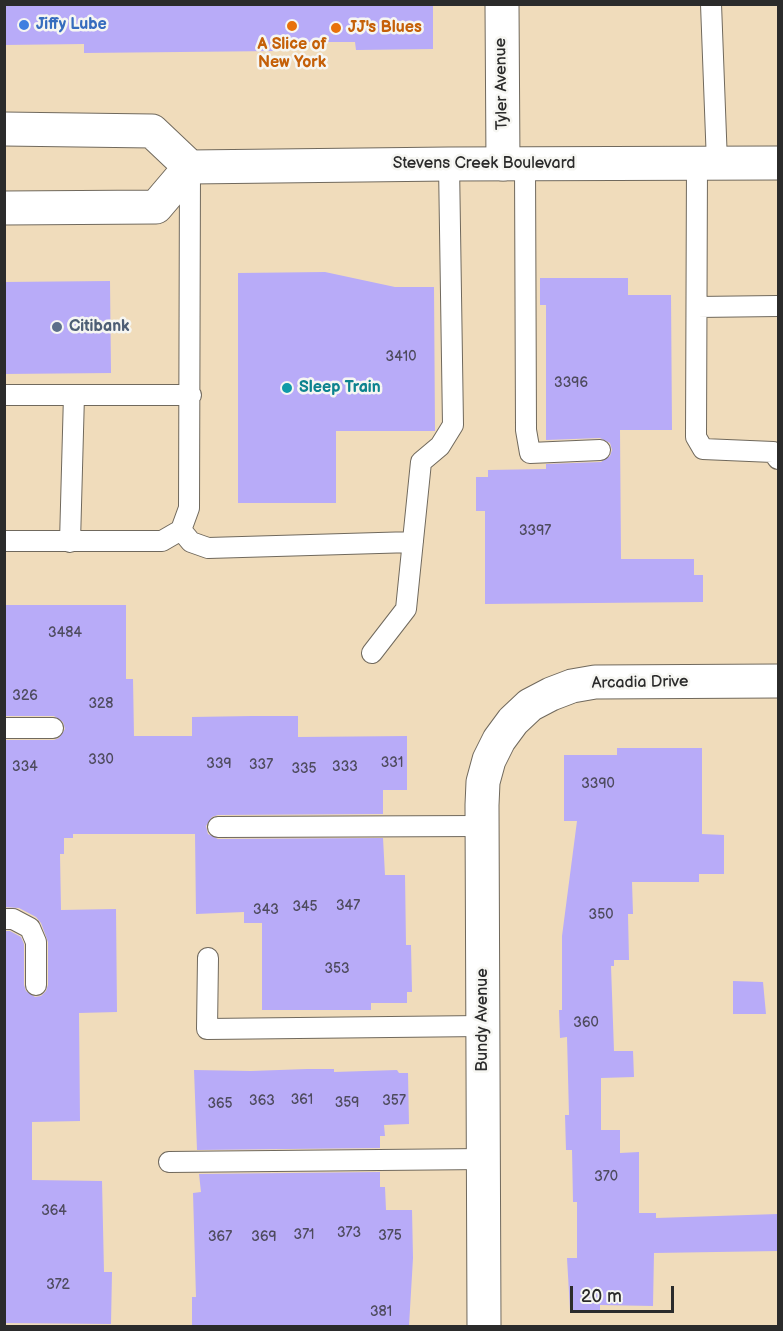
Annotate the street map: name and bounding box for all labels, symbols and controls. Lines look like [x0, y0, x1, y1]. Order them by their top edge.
place label: Jiffy Lube [36, 15, 107, 35]
marker: Jiffy Lube [17, 18, 31, 32]
place label: JJ's Blues [348, 18, 422, 38]
marker: A Slice of New York [285, 19, 299, 33]
marker: JJ's Blues [329, 21, 343, 35]
place label: A Slice of New York [258, 35, 326, 73]
street label: Tyler Avenue [492, 38, 512, 130]
street label: Stevens Creek Boulevard [393, 154, 575, 174]
place label: Citibank [69, 317, 129, 337]
marker: Citibank [50, 320, 64, 334]
house number: 3410 [386, 349, 416, 365]
house number: 3396 [554, 375, 588, 391]
place label: Sleep Train [299, 378, 381, 398]
marker: Sleep Train [280, 381, 294, 395]
house number: 3397 [519, 523, 551, 539]
house number: 3484 [48, 625, 82, 641]
street label: Arcadia Drive [591, 673, 689, 693]
house number: 326 [12, 688, 38, 704]
house number: 328 [88, 696, 114, 712]
house number: 330 [88, 752, 114, 768]
house number: 331 [381, 755, 403, 771]
house number: 339 [206, 756, 232, 772]
house number: 337 [249, 757, 273, 773]
house number: 334 [12, 759, 38, 775]
house number: 333 [332, 759, 358, 775]
house number: 335 [291, 761, 317, 777]
house number: 3390 [581, 776, 615, 792]
house number: 347 [336, 898, 360, 914]
house number: 345 [292, 899, 318, 915]
house number: 343 [253, 902, 279, 918]
house number: 350 [589, 907, 613, 923]
house number: 353 [324, 961, 350, 977]
street label: Bundy Avenue [473, 968, 493, 1072]
house number: 360 [573, 1015, 599, 1031]
house number: 361 [291, 1092, 313, 1108]
house number: 363 [249, 1093, 275, 1109]
house number: 357 [382, 1093, 406, 1109]
house number: 359 [335, 1095, 359, 1111]
house number: 365 [207, 1096, 233, 1112]
house number: 370 [594, 1169, 618, 1185]
house number: 364 [41, 1203, 67, 1219]
house number: 373 [337, 1225, 361, 1241]
house number: 371 [294, 1227, 314, 1243]
house number: 375 [378, 1228, 402, 1244]
house number: 367 [208, 1229, 232, 1245]
house number: 369 [251, 1229, 277, 1245]
scale bar [573, 1274, 676, 1312]
house number: 372 [46, 1277, 70, 1293]
text: 20 m [581, 1286, 622, 1307]
house number: 381 [370, 1304, 392, 1320]

